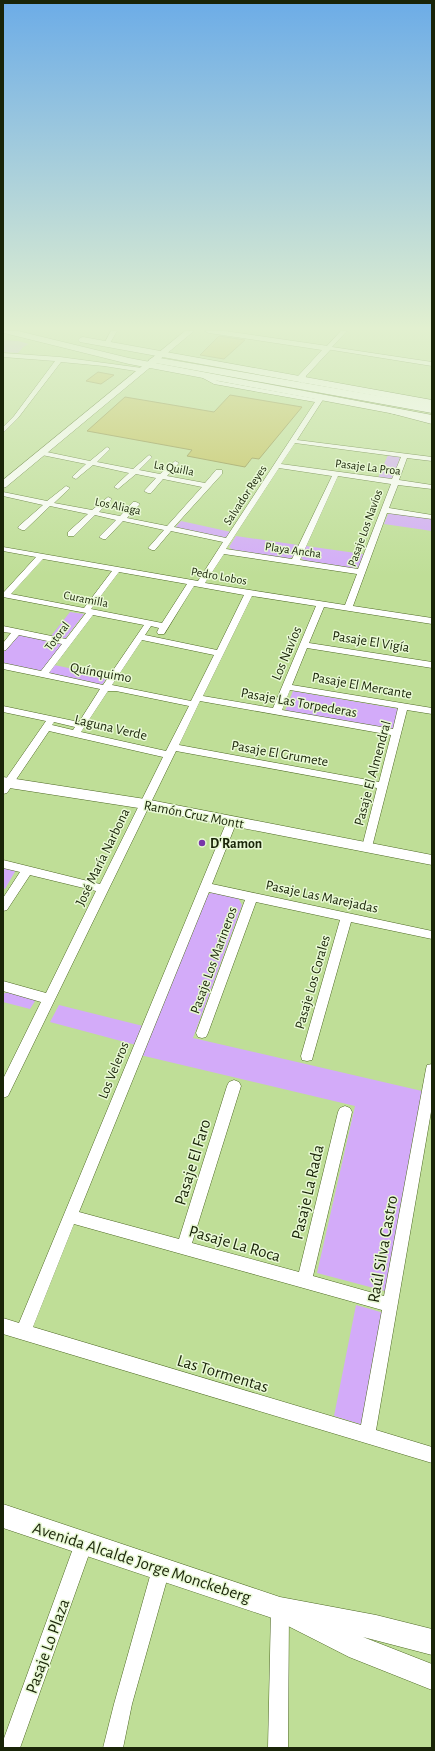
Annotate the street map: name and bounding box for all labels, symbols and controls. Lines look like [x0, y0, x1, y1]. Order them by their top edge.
street label: Pasaje La Proa [334, 457, 402, 478]
street label: La Quilla [153, 458, 196, 479]
street label: Salvador Reyes [221, 463, 270, 528]
street label: Pasaje Los Navíos [346, 488, 385, 568]
street label: Los Aliaga [94, 495, 143, 517]
street label: Playa Ancha [264, 540, 322, 561]
street label: Pedro Lobos [190, 565, 248, 587]
street label: Curamilla [63, 589, 110, 609]
street label: Totoral [42, 619, 72, 653]
street label: Los Navíos [269, 624, 304, 682]
street label: Pasaje El Vigía [331, 629, 411, 655]
street label: Quínquimo [69, 661, 133, 685]
street label: Pasaje El Mercante [311, 670, 413, 702]
street label: Pasaje Las Torpederas [240, 686, 358, 720]
street label: Laguna Verde [73, 713, 148, 743]
street label: Pasaje El Almendral [352, 719, 394, 827]
street label: Pasaje El Grumete [230, 739, 329, 769]
street label: Ramón Cruz Montt [143, 798, 246, 832]
street label: José María Narbona [73, 806, 133, 908]
place label: D'Ramon [210, 837, 262, 851]
marker: D'Ramon [197, 838, 207, 848]
street label: Pasaje Las Marejadas [264, 878, 379, 916]
street label: Pasaje Los Marineros [188, 905, 240, 1016]
street label: Pasaje Los Corales [293, 934, 333, 1031]
street label: Los Veleros [96, 1040, 132, 1101]
street label: Pasaje El Faro [171, 1117, 215, 1208]
street label: Pasaje La Rada [288, 1143, 328, 1241]
street label: Raúl Silva Castro [365, 1194, 400, 1304]
street label: Pasaje La Roca [187, 1222, 283, 1266]
street label: Las Tormentas [175, 1352, 271, 1395]
street label: Avenida Alcalde Jorge Monckeberg [31, 1519, 254, 1606]
street label: Pasaje Lo Plaza [23, 1596, 73, 1696]

